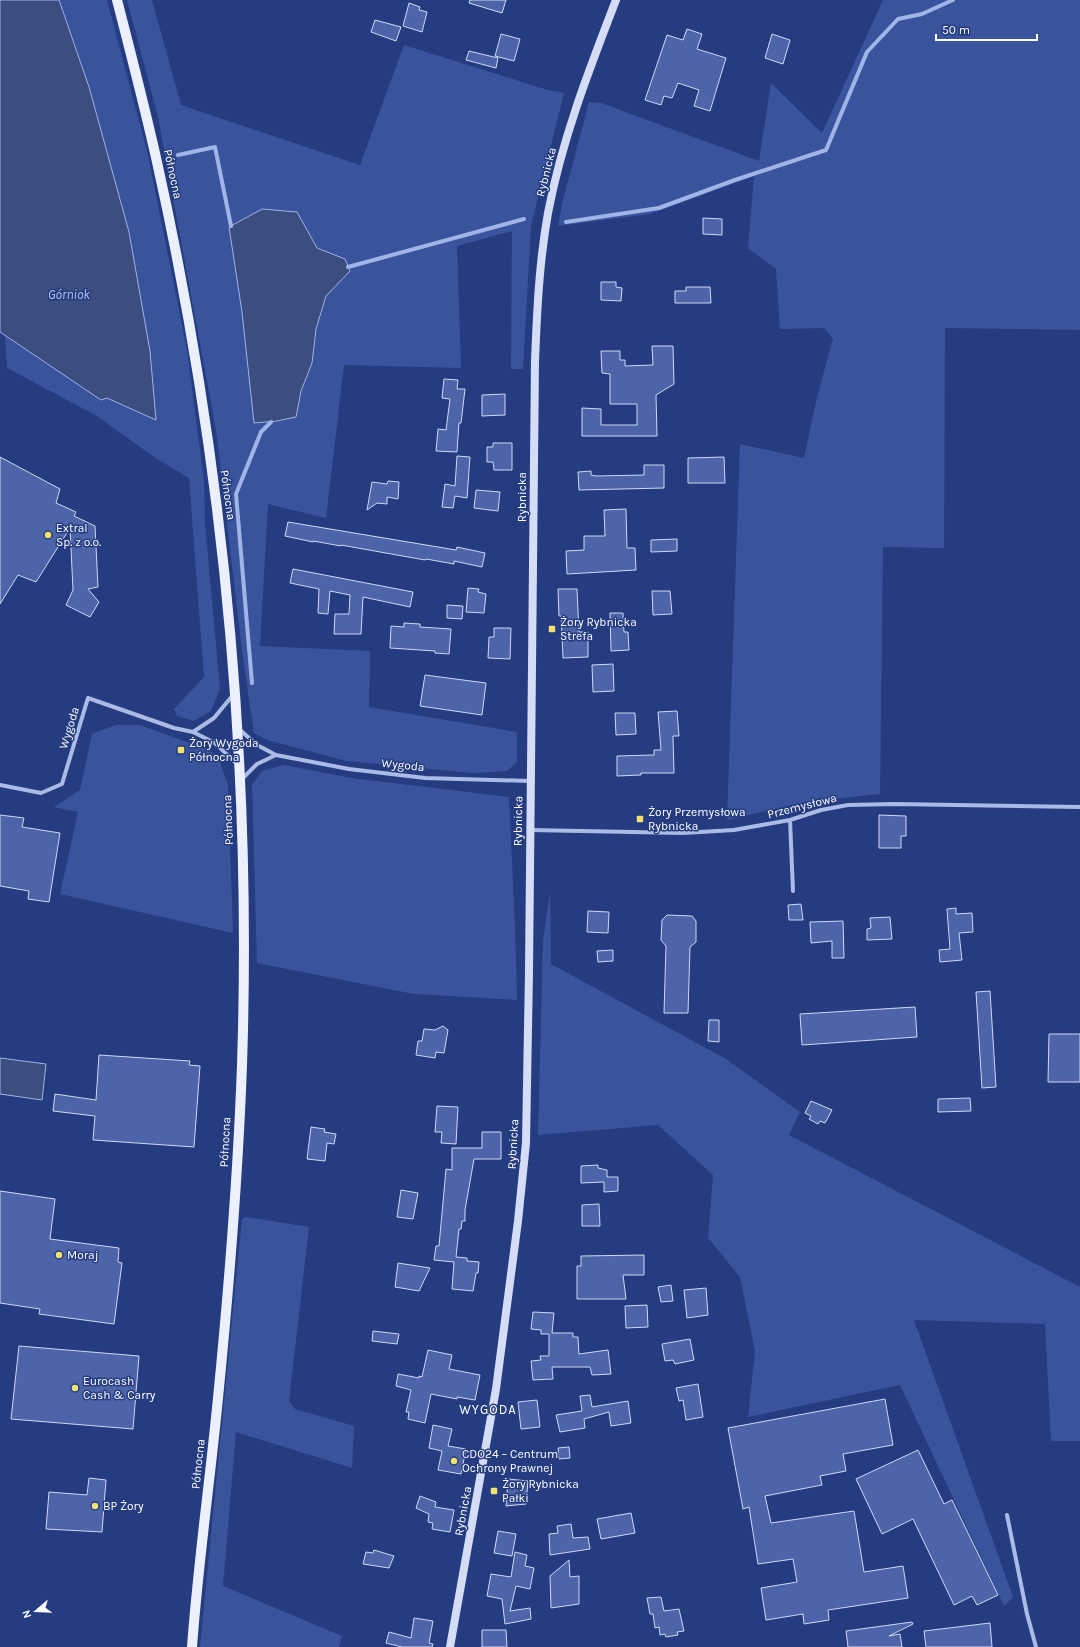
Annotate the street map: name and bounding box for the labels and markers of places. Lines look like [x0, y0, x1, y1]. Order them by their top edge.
place label: Extral Sp. z o.o. [56, 521, 101, 549]
marker: Extral Sp. z o.o. [43, 530, 53, 540]
place label: Żory Rybnicka Strefa [560, 615, 637, 643]
marker: Żory Rybnicka Strefa [547, 624, 557, 634]
place label: Żory Wygoda Północna [189, 736, 259, 764]
marker: Żory Wygoda Północna [176, 745, 186, 755]
place label: Żory Przemysłowa Rybnicka [648, 805, 746, 833]
marker: Żory Przemysłowa Rybnicka [635, 814, 645, 824]
place label: Moraj [67, 1248, 98, 1262]
marker: Moraj [54, 1250, 64, 1260]
place label: Eurocash Cash & Carry [83, 1374, 156, 1402]
marker: Eurocash Cash & Carry [70, 1383, 80, 1393]
place label: CDO24 – Centrum Ochrony Prawnej [462, 1447, 558, 1475]
marker: CDO24 – Centrum Ochrony Prawnej [449, 1456, 459, 1466]
place label: Żory Rybnicka Pałki [502, 1477, 579, 1505]
marker: Żory Rybnicka Pałki [489, 1486, 499, 1496]
place label: BP Żory [103, 1499, 144, 1513]
marker: BP Żory [90, 1501, 100, 1511]

